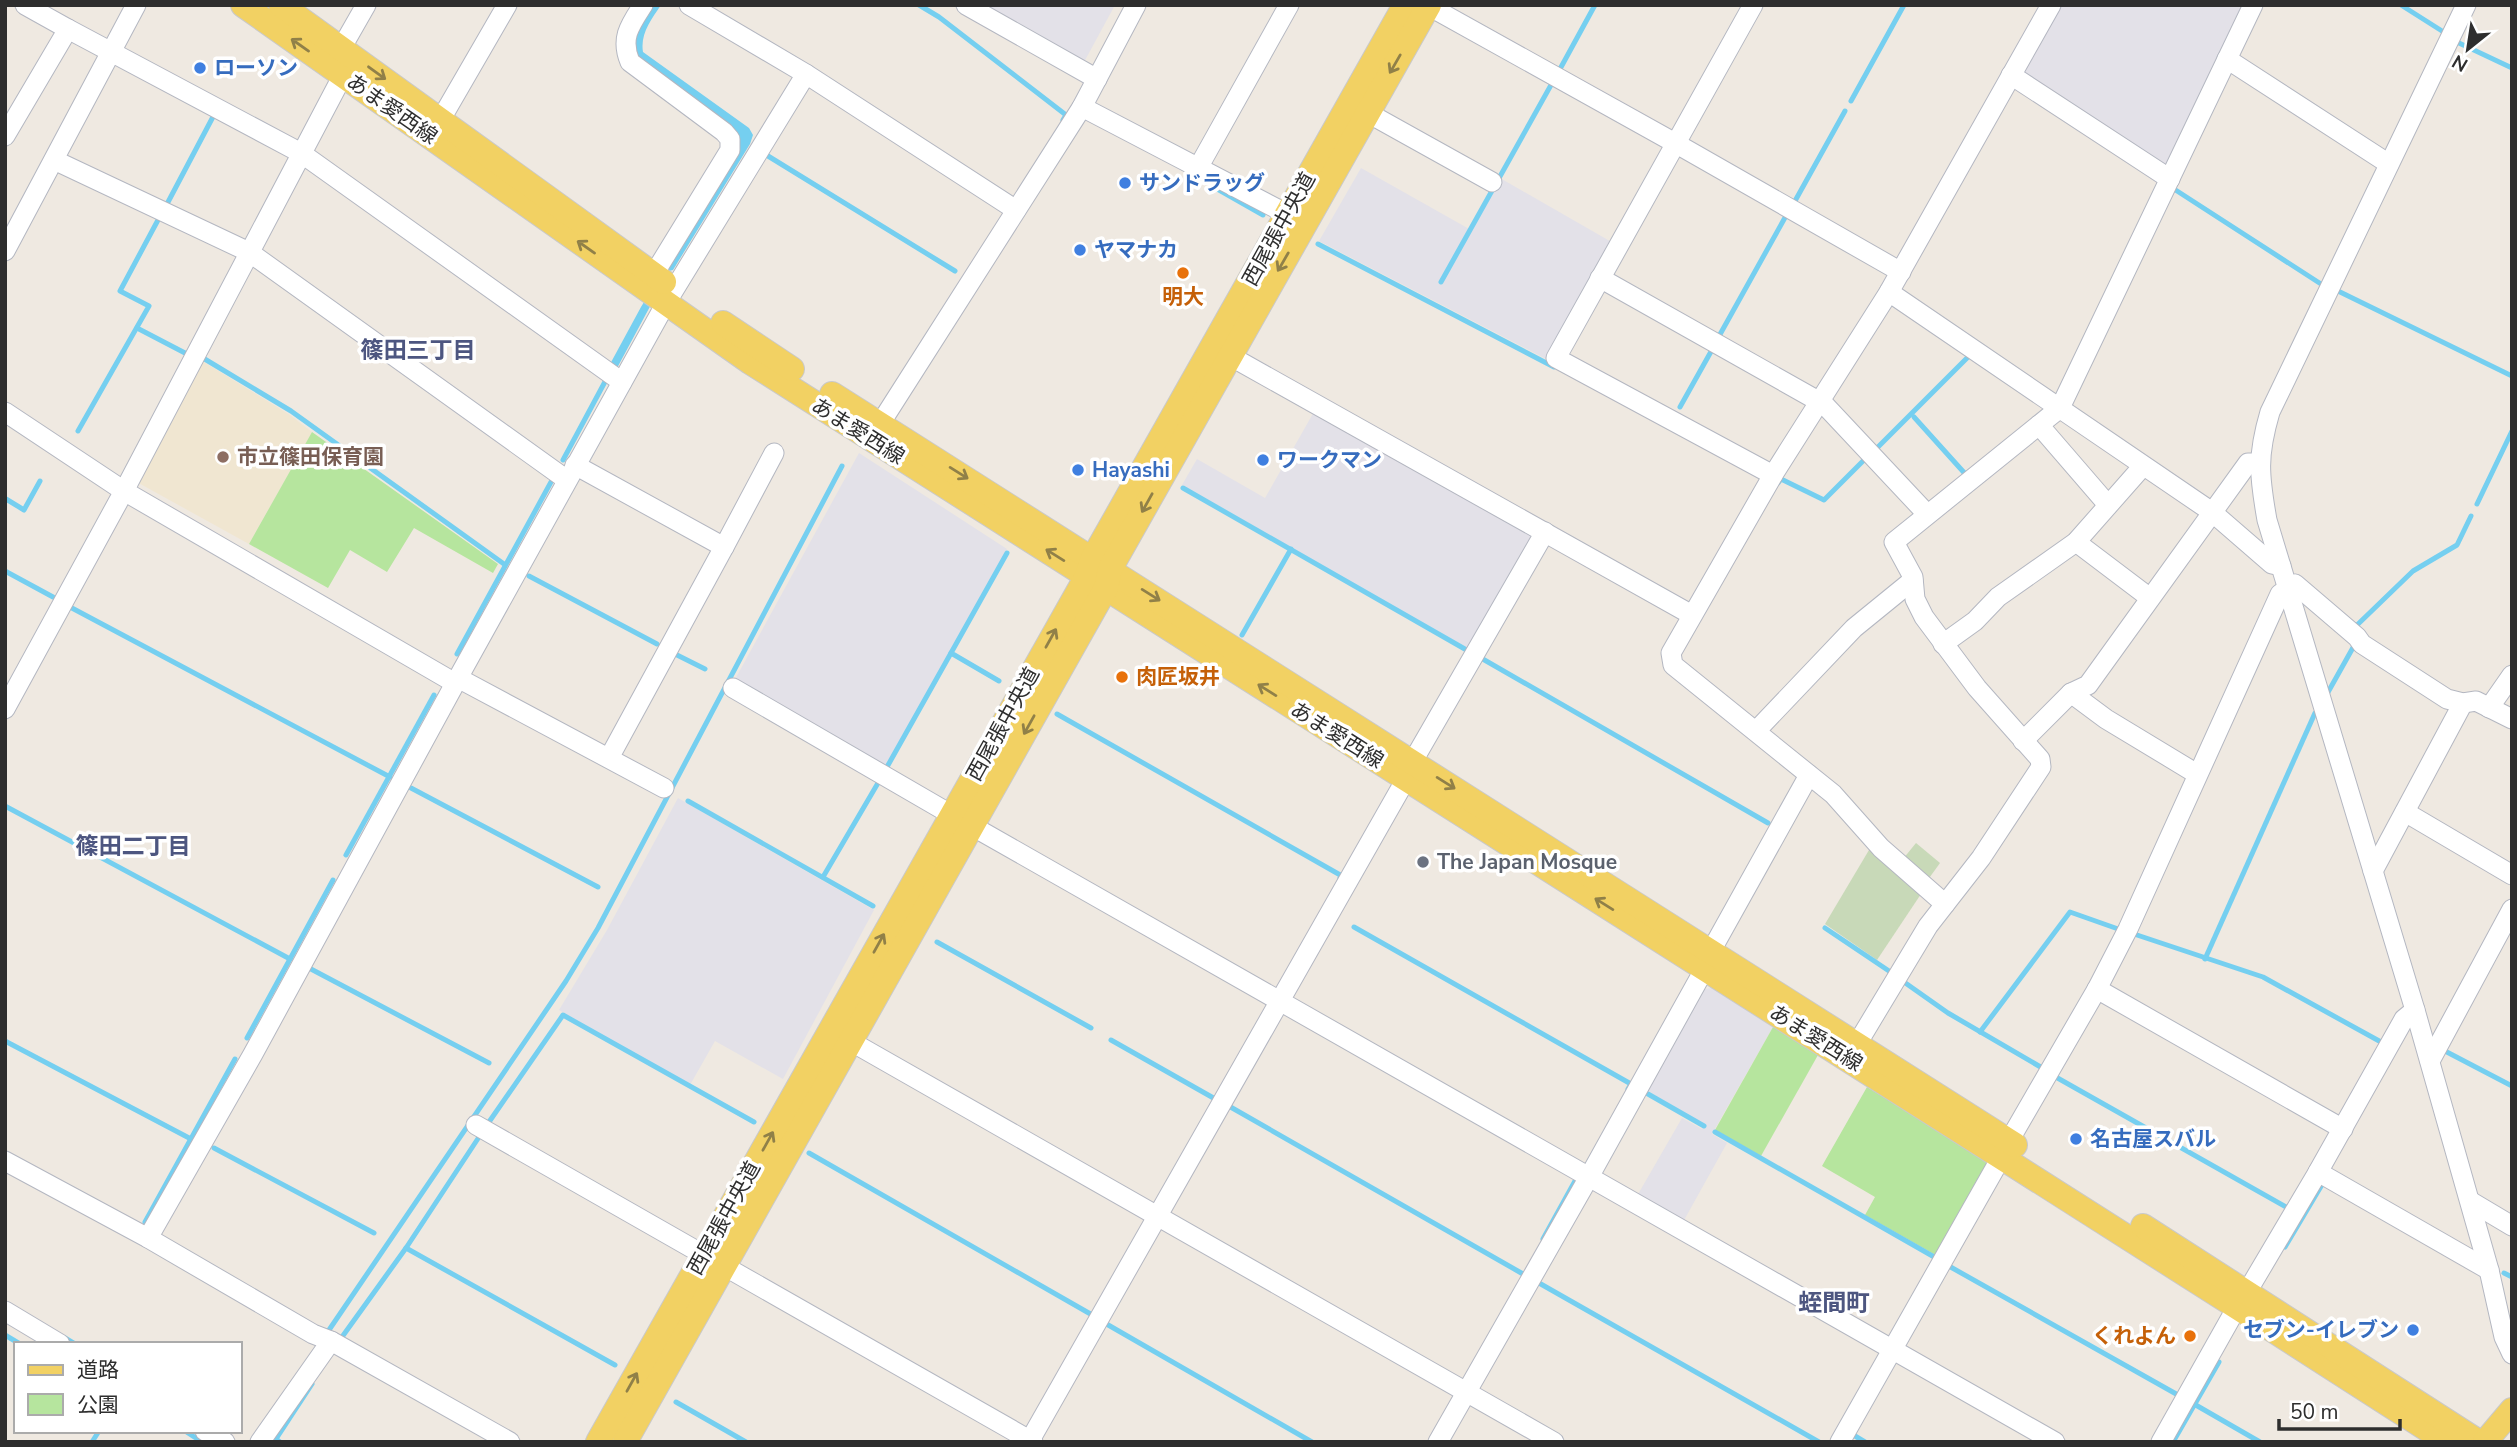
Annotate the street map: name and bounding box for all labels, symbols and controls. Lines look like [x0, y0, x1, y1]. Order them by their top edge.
north arrow [2433, 14, 2503, 84]
one-way arrow [291, 38, 311, 52]
text: N [2447, 48, 2473, 78]
place label: ローソン [214, 54, 298, 82]
one-way arrow [1388, 54, 1402, 74]
marker: ローソン [192, 60, 208, 76]
one-way arrow [367, 65, 386, 80]
street label: あま愛西線 [341, 67, 443, 151]
street label: 西尾張中央道 [1236, 167, 1322, 291]
place label: サンドラッグ [1139, 169, 1265, 197]
marker: サンドラッグ [1117, 175, 1133, 191]
place label: ヤマナカ [1094, 236, 1178, 264]
one-way arrow [577, 240, 596, 254]
marker: ヤマナカ [1072, 242, 1088, 258]
one-way arrow [1276, 252, 1290, 272]
marker: 明大 [1175, 265, 1191, 281]
place label: 明大 [1162, 283, 1204, 311]
district label: 篠田三丁目 [361, 335, 476, 366]
street label: あま愛西線 [806, 391, 910, 471]
place label: 市立篠田保育園 [237, 443, 384, 471]
place label: ワークマン [1277, 446, 1382, 474]
marker: 市立篠田保育園 [215, 449, 231, 465]
marker: ワークマン [1255, 452, 1271, 468]
place label: Hayashi [1092, 456, 1170, 484]
marker: Hayashi [1070, 462, 1086, 478]
one-way arrow [948, 467, 968, 481]
one-way arrow [1140, 493, 1154, 513]
one-way arrow [1045, 548, 1065, 562]
one-way arrow [1141, 587, 1160, 602]
one-way arrow [1044, 629, 1058, 649]
street label: 西尾張中央道 [960, 662, 1046, 786]
place label: 肉匠坂井 [1136, 663, 1220, 691]
marker: 肉匠坂井 [1114, 669, 1130, 685]
one-way arrow [1258, 683, 1278, 697]
street label: あま愛西線 [1285, 695, 1389, 775]
one-way arrow [1022, 714, 1036, 734]
one-way arrow [1436, 776, 1456, 790]
district label: 篠田二丁目 [76, 831, 191, 862]
place label: The Japan Mosque [1437, 848, 1617, 876]
marker: The Japan Mosque [1415, 854, 1431, 870]
one-way arrow [1595, 897, 1615, 911]
one-way arrow [872, 934, 886, 954]
street label: あま愛西線 [1764, 998, 1868, 1078]
place label: 名古屋スバル [2090, 1125, 2216, 1153]
marker: 名古屋スバル [2068, 1131, 2084, 1147]
one-way arrow [761, 1132, 775, 1152]
street label: 西尾張中央道 [681, 1156, 767, 1280]
district label: 蛭間町 [1798, 1287, 1870, 1319]
place label: セブン-イレブン [2243, 1316, 2399, 1344]
place label: くれよん [2092, 1322, 2176, 1350]
marker: セブン-イレブン [2405, 1322, 2421, 1338]
marker: くれよん [2182, 1328, 2198, 1344]
legend [14, 1342, 242, 1433]
text: 道路 [77, 1356, 119, 1384]
one-way arrow [625, 1373, 639, 1393]
scale bar [2279, 1388, 2400, 1432]
text: 公園 [77, 1391, 119, 1419]
text: 50 m [2290, 1398, 2339, 1426]

